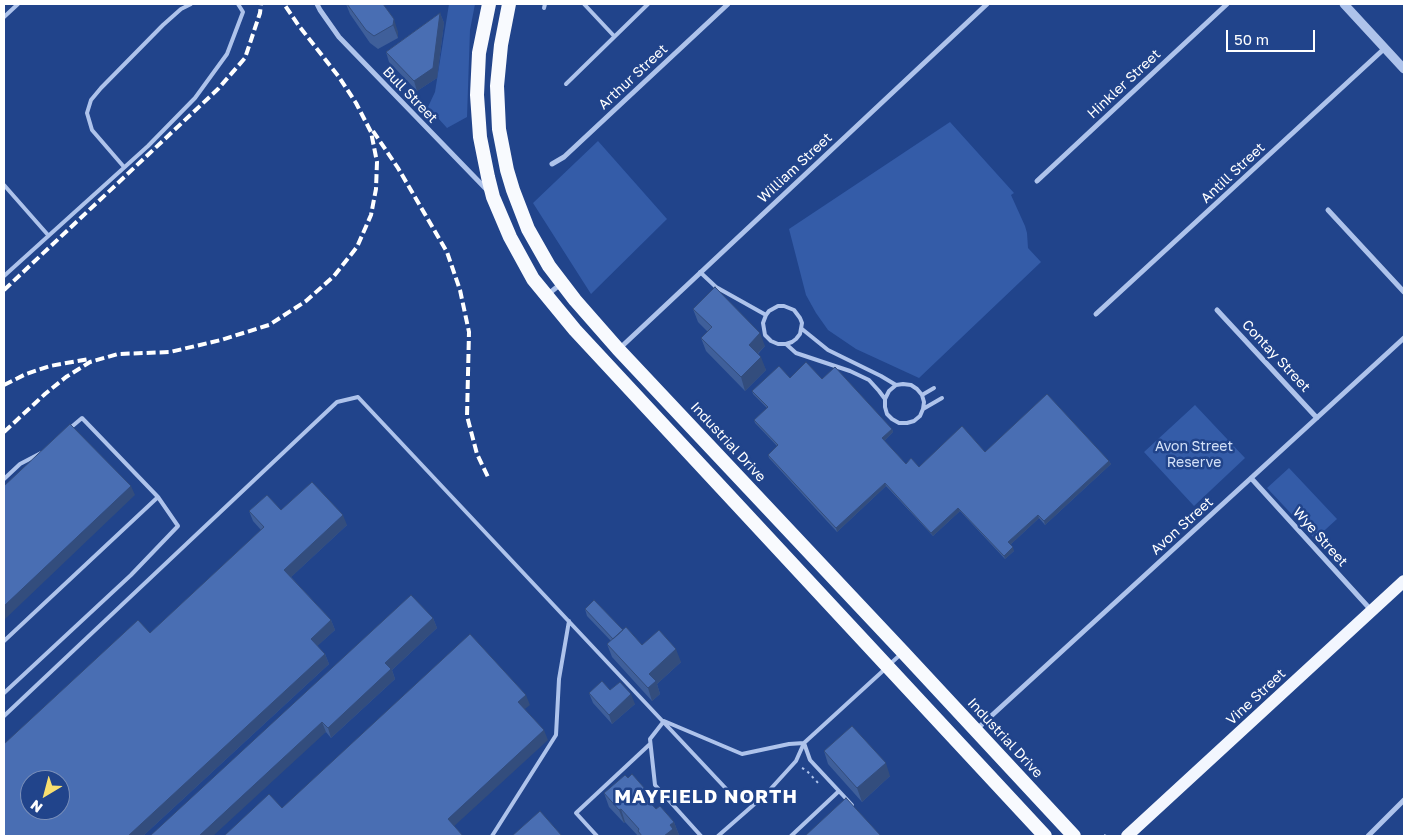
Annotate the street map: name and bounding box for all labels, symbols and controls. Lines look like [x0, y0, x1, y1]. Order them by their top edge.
scale bar [1228, 20, 1317, 52]
text: 50 m [1234, 30, 1269, 48]
street label: Arthur Street [595, 41, 671, 113]
street label: Hinkler Street [1084, 46, 1164, 122]
street label: Bull Street [379, 63, 441, 127]
street label: William Street [754, 129, 836, 207]
street label: Antill Street [1198, 139, 1268, 207]
street label: Contay Street [1238, 316, 1314, 396]
street label: Industrial Drive [687, 399, 769, 485]
park label: Avon Street Reserve [1155, 439, 1233, 472]
street label: Avon Street [1147, 494, 1217, 558]
street label: Wye Street [1289, 504, 1351, 570]
street label: Vine Street [1223, 665, 1289, 729]
street label: Industrial Drive [964, 695, 1046, 781]
north arrow [20, 770, 70, 820]
district label: MAYFIELD NORTH [612, 786, 800, 808]
text: N [27, 797, 46, 817]

